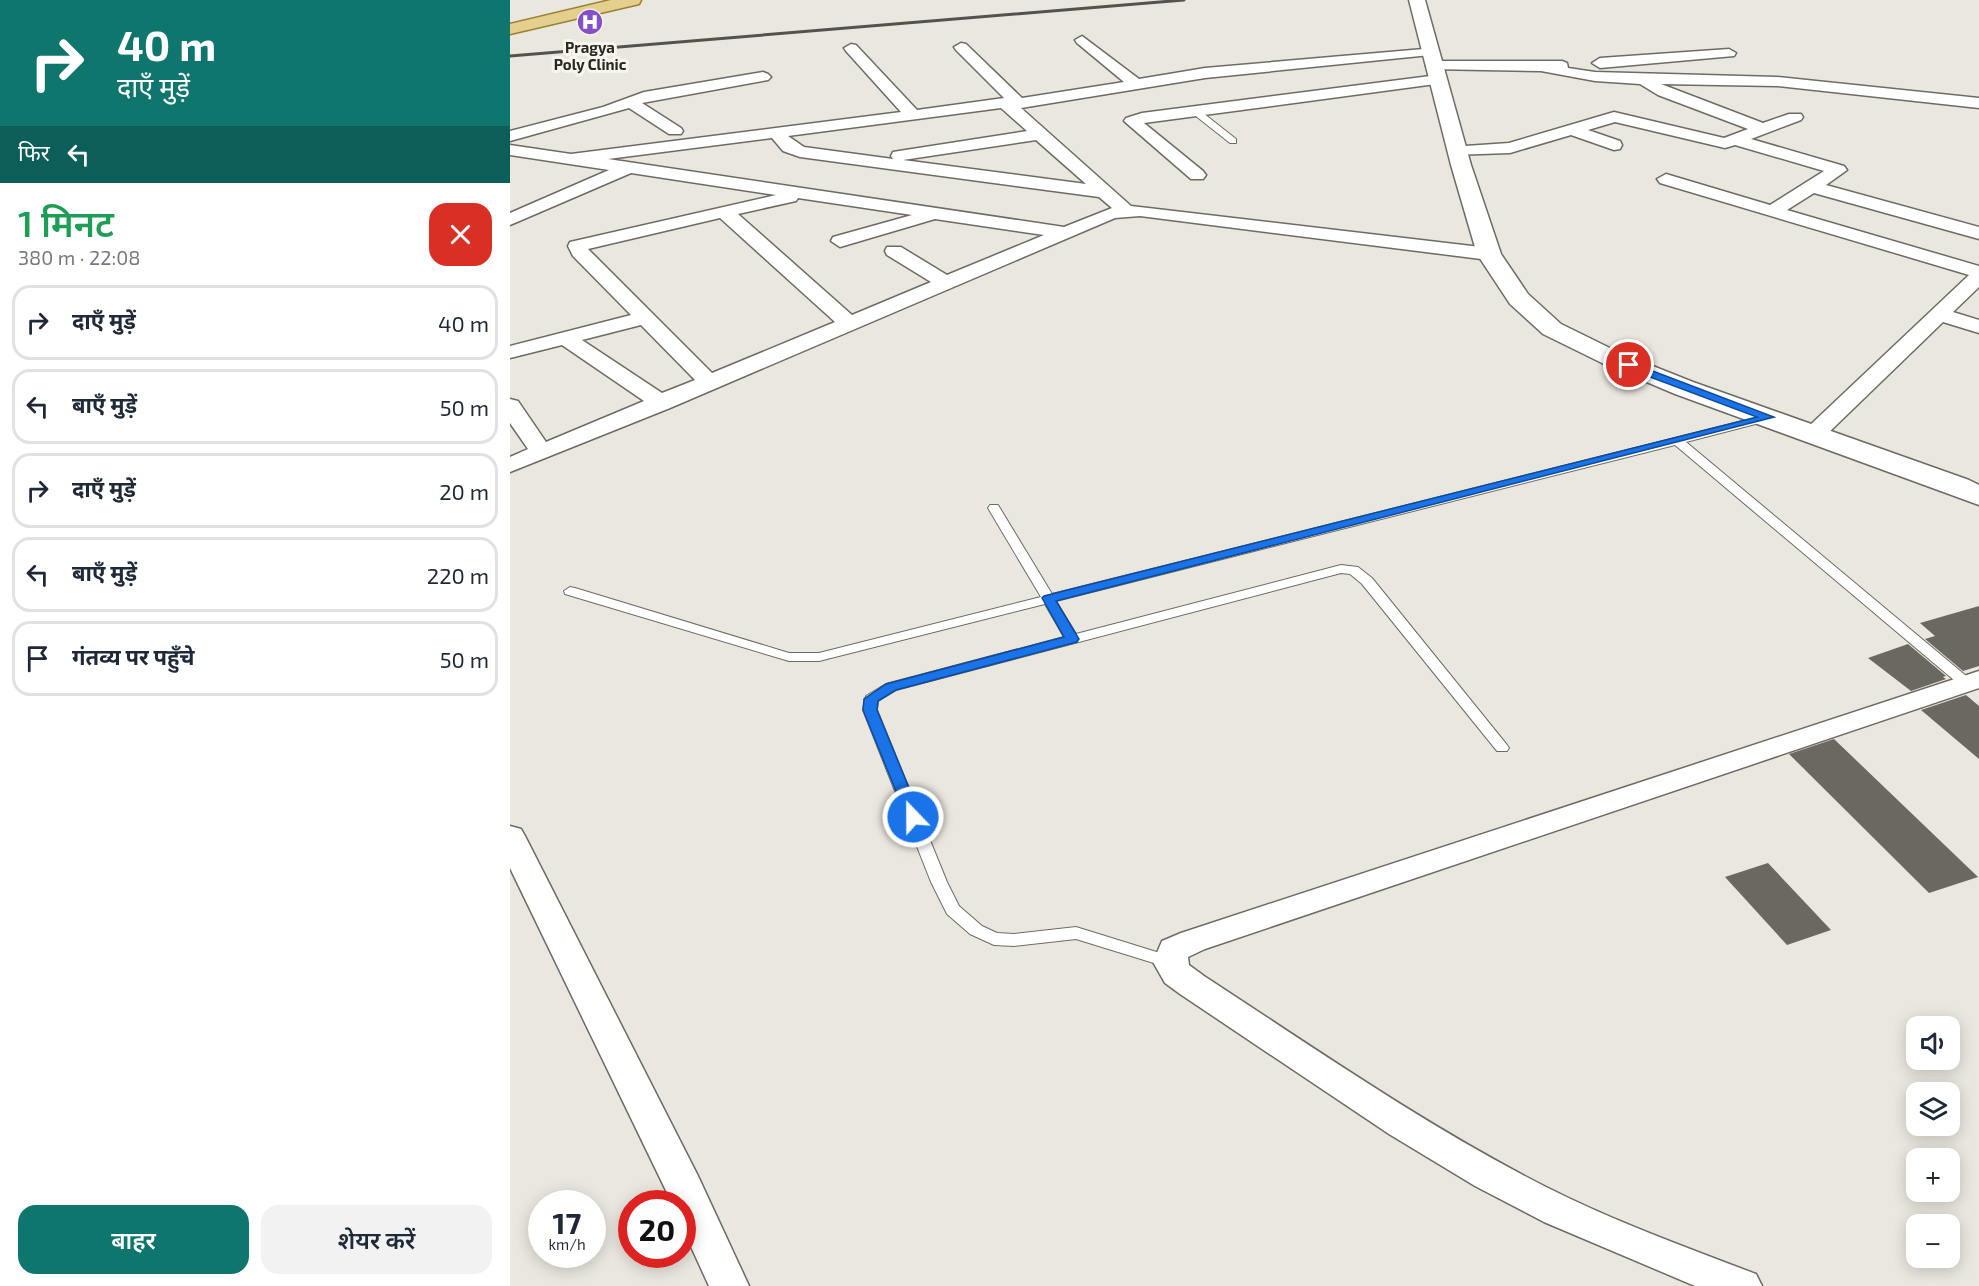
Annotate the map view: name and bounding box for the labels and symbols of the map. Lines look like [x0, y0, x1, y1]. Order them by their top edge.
hospital icon: Pragya Poly Clinic [575, 7, 605, 37]
place label: Pragya Poly Clinic [554, 38, 627, 74]
pin [1603, 339, 1654, 390]
position arrow [881, 785, 945, 849]
speed limit sign: 20 [618, 1190, 696, 1268]

